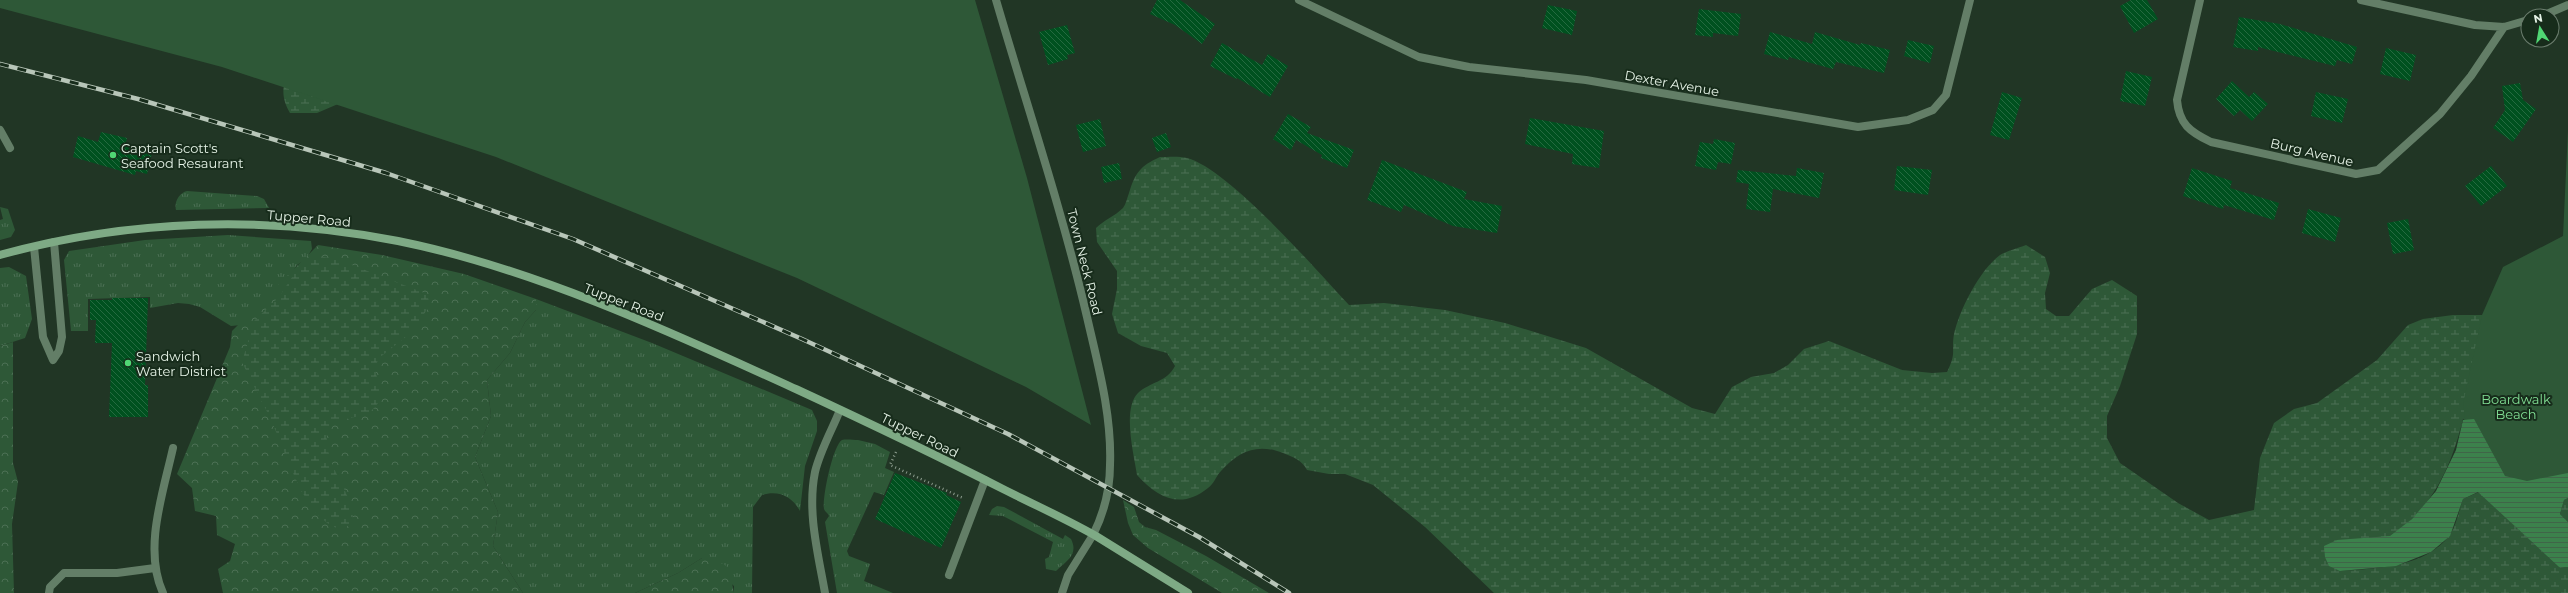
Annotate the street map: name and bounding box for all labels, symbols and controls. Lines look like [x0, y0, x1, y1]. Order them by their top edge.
north arrow [2520, 8, 2560, 48]
text: N [2532, 10, 2544, 26]
street label: Dexter Avenue [1623, 67, 1721, 99]
street label: Burg Avenue [2269, 135, 2355, 169]
place label: Captain Scott's Seafood Resaurant [121, 140, 244, 171]
marker: Captain Scott's Seafood Resaurant [108, 150, 118, 160]
street label: Tupper Road [266, 206, 352, 230]
street label: Town Neck Road [1064, 207, 1106, 317]
street label: Tupper Road [582, 279, 666, 325]
place label: Sandwich Water District [136, 348, 226, 379]
marker: Sandwich Water District [123, 358, 133, 368]
park label: Boardwalk Beach [2481, 391, 2551, 422]
street label: Tupper Road [879, 409, 961, 461]

